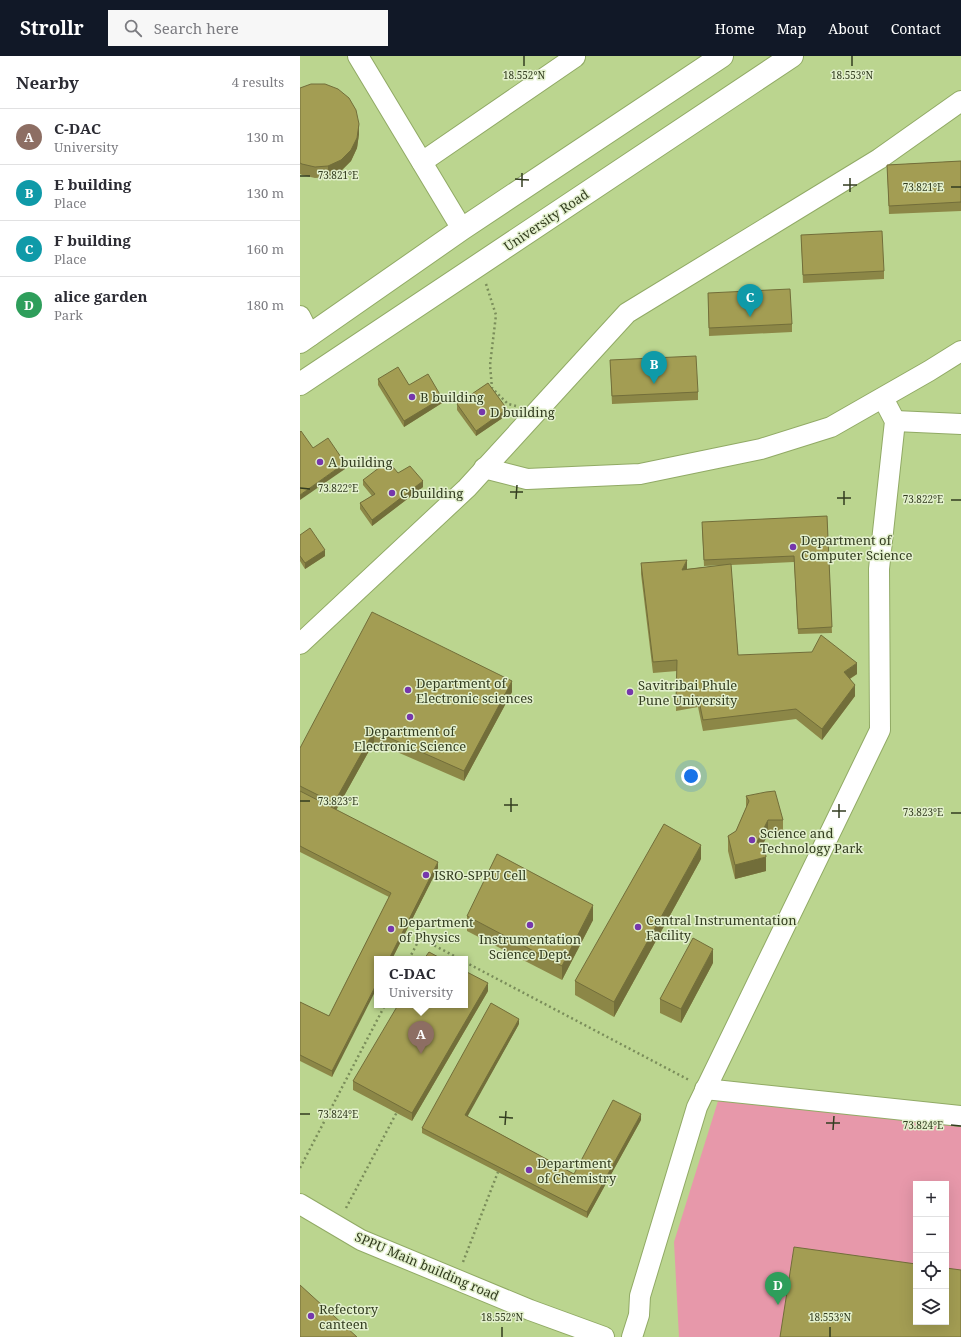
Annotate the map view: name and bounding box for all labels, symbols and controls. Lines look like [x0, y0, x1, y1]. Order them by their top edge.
search box [108, 10, 388, 46]
text: Strollr [20, 15, 84, 41]
icon: search [122, 17, 144, 39]
text: Search here [154, 18, 239, 38]
text: Home [715, 19, 755, 38]
text: Map [777, 19, 806, 38]
text: About [828, 19, 869, 38]
text: Contact [891, 19, 941, 38]
text: 18.552°N [503, 68, 545, 82]
text: 18.553°N [831, 68, 873, 82]
text: Nearby [16, 71, 79, 94]
text: 4 results [232, 73, 284, 91]
text: C-DAC [54, 118, 101, 138]
text: A [24, 128, 34, 146]
text: 130 m [247, 128, 284, 146]
text: University [54, 138, 118, 156]
text: 73.821°E [318, 168, 358, 182]
text: E building [54, 174, 131, 194]
text: 73.821°E [903, 180, 943, 194]
text: B [25, 184, 33, 202]
text: 130 m [247, 184, 284, 202]
street label: University Road [500, 185, 592, 255]
text: Place [54, 194, 87, 212]
text: F building [54, 230, 131, 250]
text: C [25, 240, 33, 258]
text: 160 m [247, 240, 284, 258]
text: Place [54, 250, 87, 268]
pin: C [737, 284, 763, 317]
text: alice garden [54, 286, 148, 306]
text: D [24, 296, 34, 314]
text: 180 m [247, 296, 284, 314]
text: Park [54, 306, 83, 324]
pin: B [641, 351, 667, 384]
place label: B building [420, 388, 484, 406]
marker: B building [407, 392, 417, 402]
place label: D building [490, 403, 555, 421]
marker: D building [477, 407, 487, 417]
place label: A building [328, 453, 393, 471]
marker: A building [315, 457, 325, 467]
text: 73.822°E [318, 481, 358, 495]
place label: C building [400, 484, 463, 502]
marker: C building [387, 488, 397, 498]
text: 73.822°E [903, 492, 943, 506]
place label: Department of Computer Science [801, 531, 912, 564]
marker: Department of Computer Science [788, 542, 798, 552]
place label: Department of Electronic sciences [416, 674, 533, 707]
place label: Savitribai Phule Pune University [638, 676, 738, 709]
marker: Department of Electronic sciences [403, 685, 413, 695]
marker: Savitribai Phule Pune University [625, 687, 635, 697]
marker: Department of Electronic Science [405, 712, 415, 722]
place label: Department of Electronic Science [354, 722, 466, 755]
your location [681, 766, 701, 786]
text: 73.823°E [318, 794, 358, 808]
text: 73.823°E [903, 805, 943, 819]
place label: Science and Technology Park [760, 824, 863, 857]
marker: Science and Technology Park [747, 835, 757, 845]
place label: ISRO-SPPU Cell [434, 866, 526, 884]
marker: ISRO-SPPU Cell [421, 870, 431, 880]
place label: Central Instrumentation Facility [646, 911, 797, 944]
place label: Department of Physics [399, 913, 474, 946]
marker: Instrumentation Science Dept. [525, 920, 535, 930]
marker: Central Instrumentation Facility [633, 922, 643, 932]
marker: Department of Physics [386, 924, 396, 934]
place label: Instrumentation Science Dept. [479, 930, 582, 963]
popup [374, 956, 468, 1008]
text: C-DAC [389, 963, 436, 983]
text: University [389, 983, 453, 1001]
pin: A [408, 1021, 434, 1054]
text: 73.824°E [318, 1107, 358, 1121]
text: 73.824°E [903, 1118, 943, 1132]
place label: Department of Chemistry [537, 1154, 617, 1187]
marker: Department of Chemistry [524, 1165, 534, 1175]
map controls [913, 1181, 949, 1325]
button: + [913, 1181, 949, 1217]
button: − [913, 1217, 949, 1253]
street label: SPPU Main building road [352, 1227, 502, 1305]
button: locate [913, 1253, 949, 1289]
pin: D [765, 1272, 791, 1305]
button: layers [913, 1289, 949, 1325]
place label: Refectory canteen [319, 1300, 379, 1333]
text: 18.552°N [481, 1310, 523, 1324]
text: 18.553°N [809, 1310, 851, 1324]
marker: Refectory canteen [306, 1311, 316, 1321]

